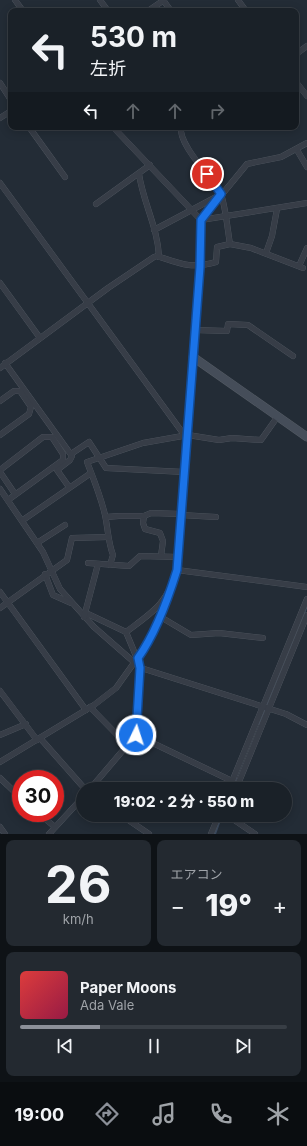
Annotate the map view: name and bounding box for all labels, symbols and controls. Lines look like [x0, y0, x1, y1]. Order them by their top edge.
text: 530 m [90, 20, 177, 54]
icon: left [24, 24, 76, 76]
text: 左折 [90, 58, 126, 79]
icon: left [80, 100, 102, 122]
icon: ahead [122, 100, 144, 122]
icon: ahead [164, 100, 186, 122]
icon: right [206, 100, 228, 122]
pin [190, 157, 224, 191]
icon: arrive [196, 163, 218, 185]
position arrow [115, 714, 157, 756]
speed limit sign: 30 [12, 770, 64, 822]
text: 19:02 · 2 分 · 550 m [114, 792, 254, 811]
text: 26 [45, 853, 112, 916]
text: エアコン [171, 866, 223, 882]
text: 19° [205, 887, 252, 923]
text: − [171, 893, 185, 919]
text: + [272, 893, 287, 919]
text: km/h [63, 911, 94, 927]
text: Paper Moons [80, 978, 176, 997]
text: Ada Vale [80, 997, 134, 1013]
icon: previous [54, 1035, 76, 1057]
icon: pause [143, 1035, 165, 1057]
icon: next [232, 1035, 254, 1057]
icon: directions [93, 1100, 121, 1128]
icon: music [150, 1100, 178, 1128]
icon: phone [207, 1100, 235, 1128]
icon: climate [264, 1100, 292, 1128]
text: 19:00 [15, 1104, 64, 1125]

